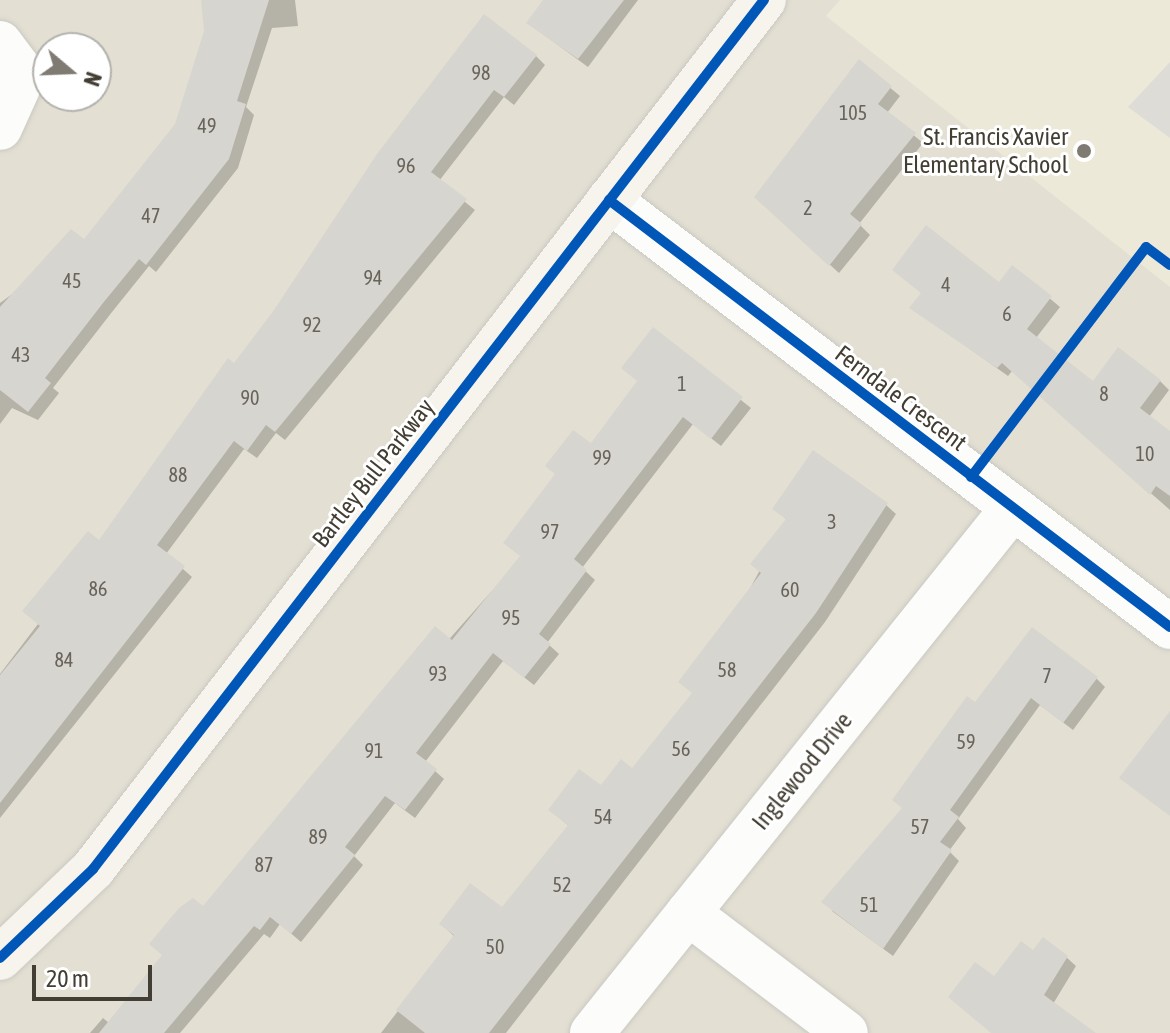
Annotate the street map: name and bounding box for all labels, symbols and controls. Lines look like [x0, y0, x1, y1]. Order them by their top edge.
north arrow [32, 32, 112, 112]
house number: 98 [472, 60, 490, 84]
text: N [78, 69, 107, 90]
house number: 105 [839, 100, 867, 124]
house number: 49 [198, 113, 216, 137]
place label: St. Francis Xavier Elementary School [903, 123, 1068, 179]
marker: St. Francis Xavier Elementary School [1075, 142, 1093, 160]
house number: 96 [397, 153, 415, 177]
house number: 2 [803, 195, 813, 219]
house number: 47 [142, 203, 160, 227]
house number: 94 [364, 265, 382, 289]
house number: 45 [63, 268, 81, 292]
house number: 4 [941, 272, 951, 296]
house number: 6 [1002, 301, 1012, 325]
house number: 92 [303, 312, 321, 336]
street label: Ferndale Crescent [830, 339, 972, 457]
house number: 43 [12, 342, 30, 366]
house number: 1 [677, 371, 687, 395]
house number: 8 [1099, 381, 1109, 405]
house number: 90 [241, 385, 259, 409]
street label: Bartley Bull Parkway [306, 393, 440, 553]
house number: 10 [1136, 441, 1154, 465]
house number: 99 [593, 445, 611, 469]
house number: 88 [169, 462, 187, 486]
house number: 3 [827, 509, 837, 533]
house number: 97 [541, 519, 559, 543]
house number: 86 [89, 576, 107, 600]
house number: 60 [781, 577, 799, 601]
house number: 95 [502, 605, 520, 629]
house number: 84 [55, 647, 73, 671]
house number: 58 [718, 657, 736, 681]
house number: 93 [429, 661, 447, 685]
house number: 7 [1042, 663, 1052, 687]
street label: Inglewood Drive [746, 706, 858, 836]
house number: 59 [957, 729, 975, 753]
house number: 56 [672, 736, 690, 760]
house number: 91 [365, 738, 383, 762]
house number: 54 [594, 804, 612, 828]
house number: 57 [911, 814, 929, 838]
house number: 89 [309, 824, 327, 848]
house number: 87 [255, 852, 273, 876]
house number: 52 [553, 872, 571, 896]
house number: 51 [860, 892, 878, 916]
house number: 50 [486, 934, 504, 958]
scale bar [36, 949, 156, 999]
text: 20 m [46, 965, 89, 992]

